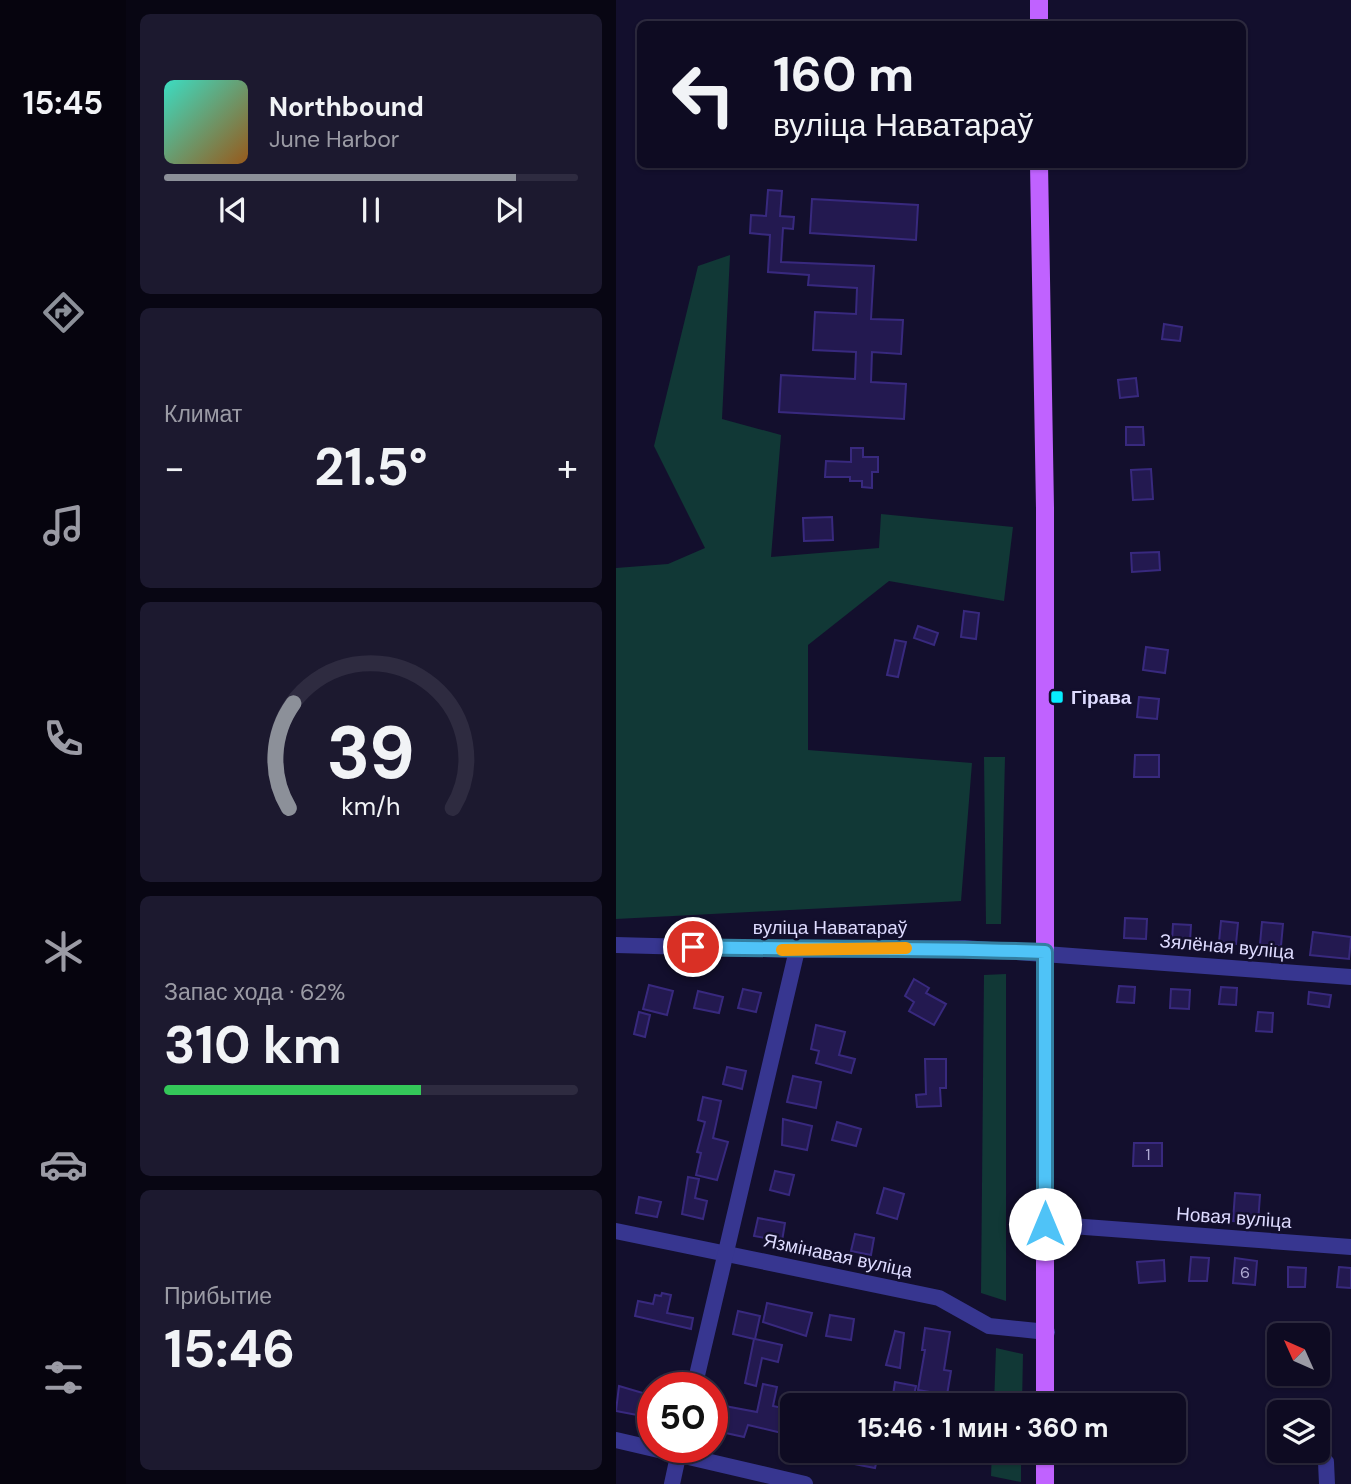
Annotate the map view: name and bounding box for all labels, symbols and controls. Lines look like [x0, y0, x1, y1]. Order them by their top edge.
text: 160 m [773, 42, 914, 106]
icon: left [658, 49, 749, 140]
text: 15:45 [23, 82, 103, 124]
text: Northbound [269, 90, 424, 124]
text: вуліца Наватараў [773, 104, 1033, 146]
text: June Harbor [269, 124, 399, 154]
icon: previous [214, 191, 252, 229]
icon: pause [352, 191, 390, 229]
icon: next [490, 191, 528, 229]
icon: directions [39, 288, 88, 337]
text: Климат [164, 399, 242, 429]
text: 21.5° [314, 433, 428, 501]
text: − [164, 443, 185, 493]
text: + [557, 443, 578, 493]
icon: music [39, 501, 88, 550]
place label: Гірава [1071, 685, 1132, 710]
marker: Гірава [1049, 689, 1065, 705]
text: 39 [327, 706, 415, 801]
icon: phone [39, 714, 88, 763]
text: km/h [341, 790, 401, 823]
street label: вуліца Наватараў [753, 915, 908, 940]
pin [663, 917, 723, 977]
icon: climate [39, 927, 88, 976]
icon: arrive [674, 928, 712, 966]
street label: Зялёная вуліца [1158, 928, 1296, 965]
text: Запас хода · 62% [164, 977, 345, 1007]
text: 310 km [164, 1011, 342, 1079]
icon: car [39, 1140, 88, 1189]
house number: 1 [1146, 1144, 1151, 1165]
position arrow [1008, 1187, 1082, 1261]
street label: Новая вуліца [1175, 1201, 1293, 1234]
street label: Язмінавая вуліца [761, 1227, 915, 1284]
house number: 6 [1240, 1262, 1250, 1283]
text: Прибытие [164, 1281, 272, 1311]
text: 15:46 [164, 1315, 295, 1383]
north arrow [1267, 1323, 1330, 1386]
map controls [1267, 1323, 1330, 1463]
icon: filters [39, 1353, 88, 1402]
speed limit sign: 50 [637, 1372, 728, 1463]
button: layers [1267, 1400, 1330, 1463]
text: 15:46 · 1 мин · 360 m [858, 1411, 1108, 1445]

